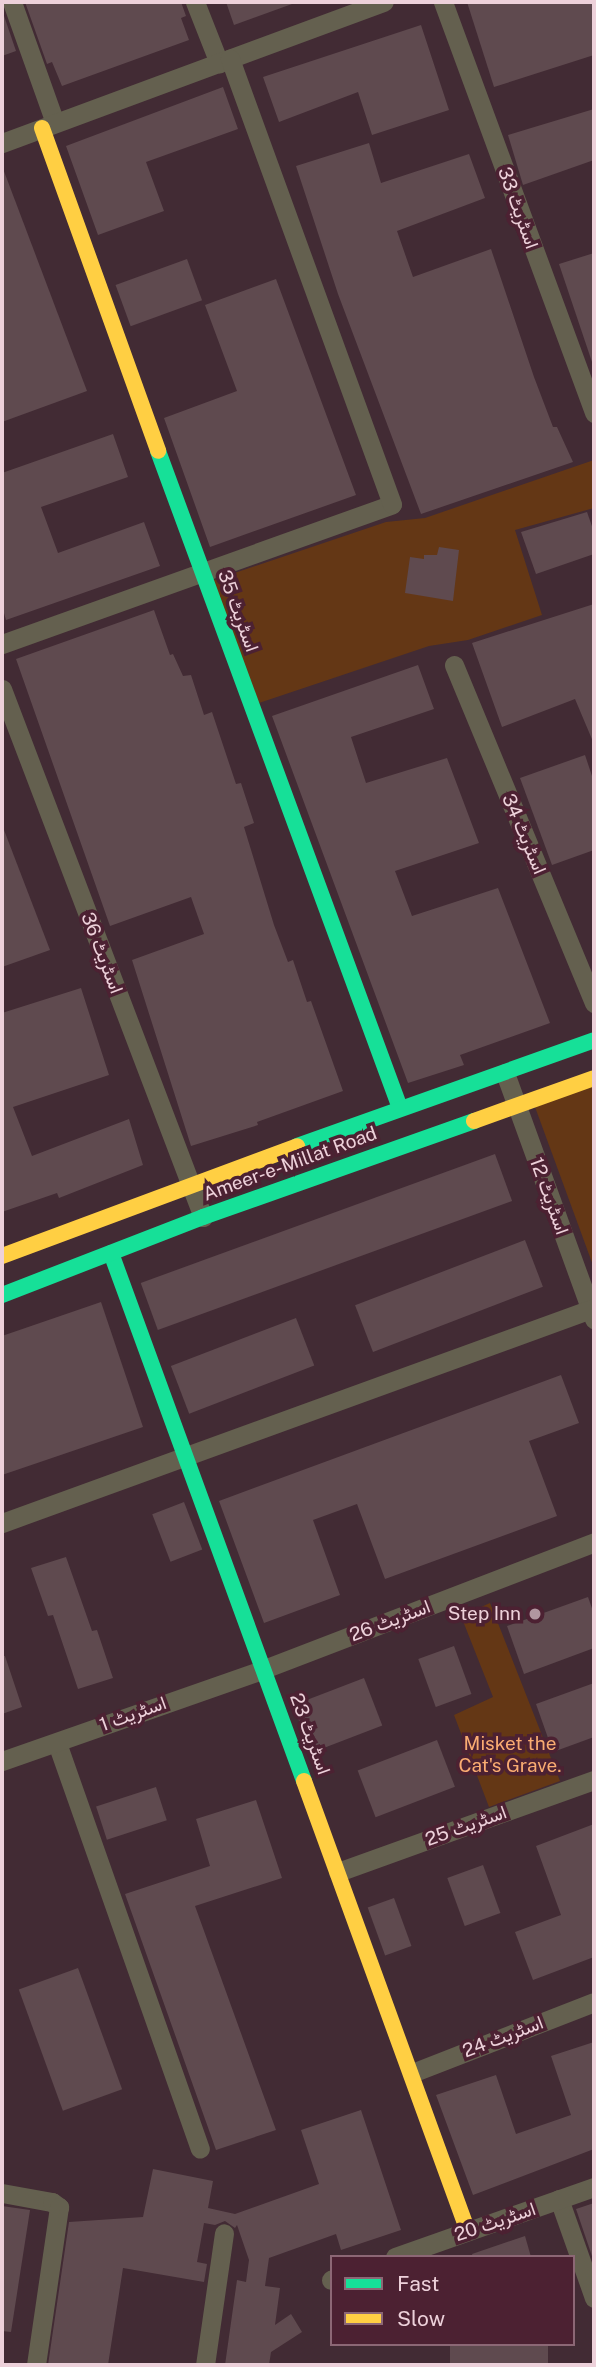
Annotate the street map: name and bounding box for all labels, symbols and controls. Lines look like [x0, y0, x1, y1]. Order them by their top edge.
street label: اسٹریٹ 33 [493, 164, 543, 252]
street label: اسٹریٹ 35 [213, 567, 263, 655]
street label: اسٹریٹ 34 [497, 790, 551, 878]
street label: اسٹریٹ 36 [76, 909, 128, 997]
street label: Ameer-e-Millat Road [200, 1122, 380, 1206]
street label: اسٹریٹ 12 [525, 1154, 573, 1238]
street label: اسٹریٹ 26 [346, 1595, 434, 1647]
place label: Step Inn [448, 1603, 521, 1625]
marker: Step Inn [527, 1606, 543, 1622]
street label: اسٹریٹ 23 [285, 1690, 335, 1778]
street label: اسٹریٹ 1 [97, 1691, 169, 1737]
park label: Misket the Cat's Grave. [458, 1733, 562, 1777]
street label: اسٹریٹ 25 [422, 1801, 510, 1851]
street label: اسٹریٹ 24 [459, 2011, 547, 2063]
street label: اسٹریٹ 20 [451, 2198, 539, 2246]
legend [330, 2255, 575, 2346]
text: Fast [397, 2271, 439, 2296]
text: Slow [397, 2306, 445, 2331]

